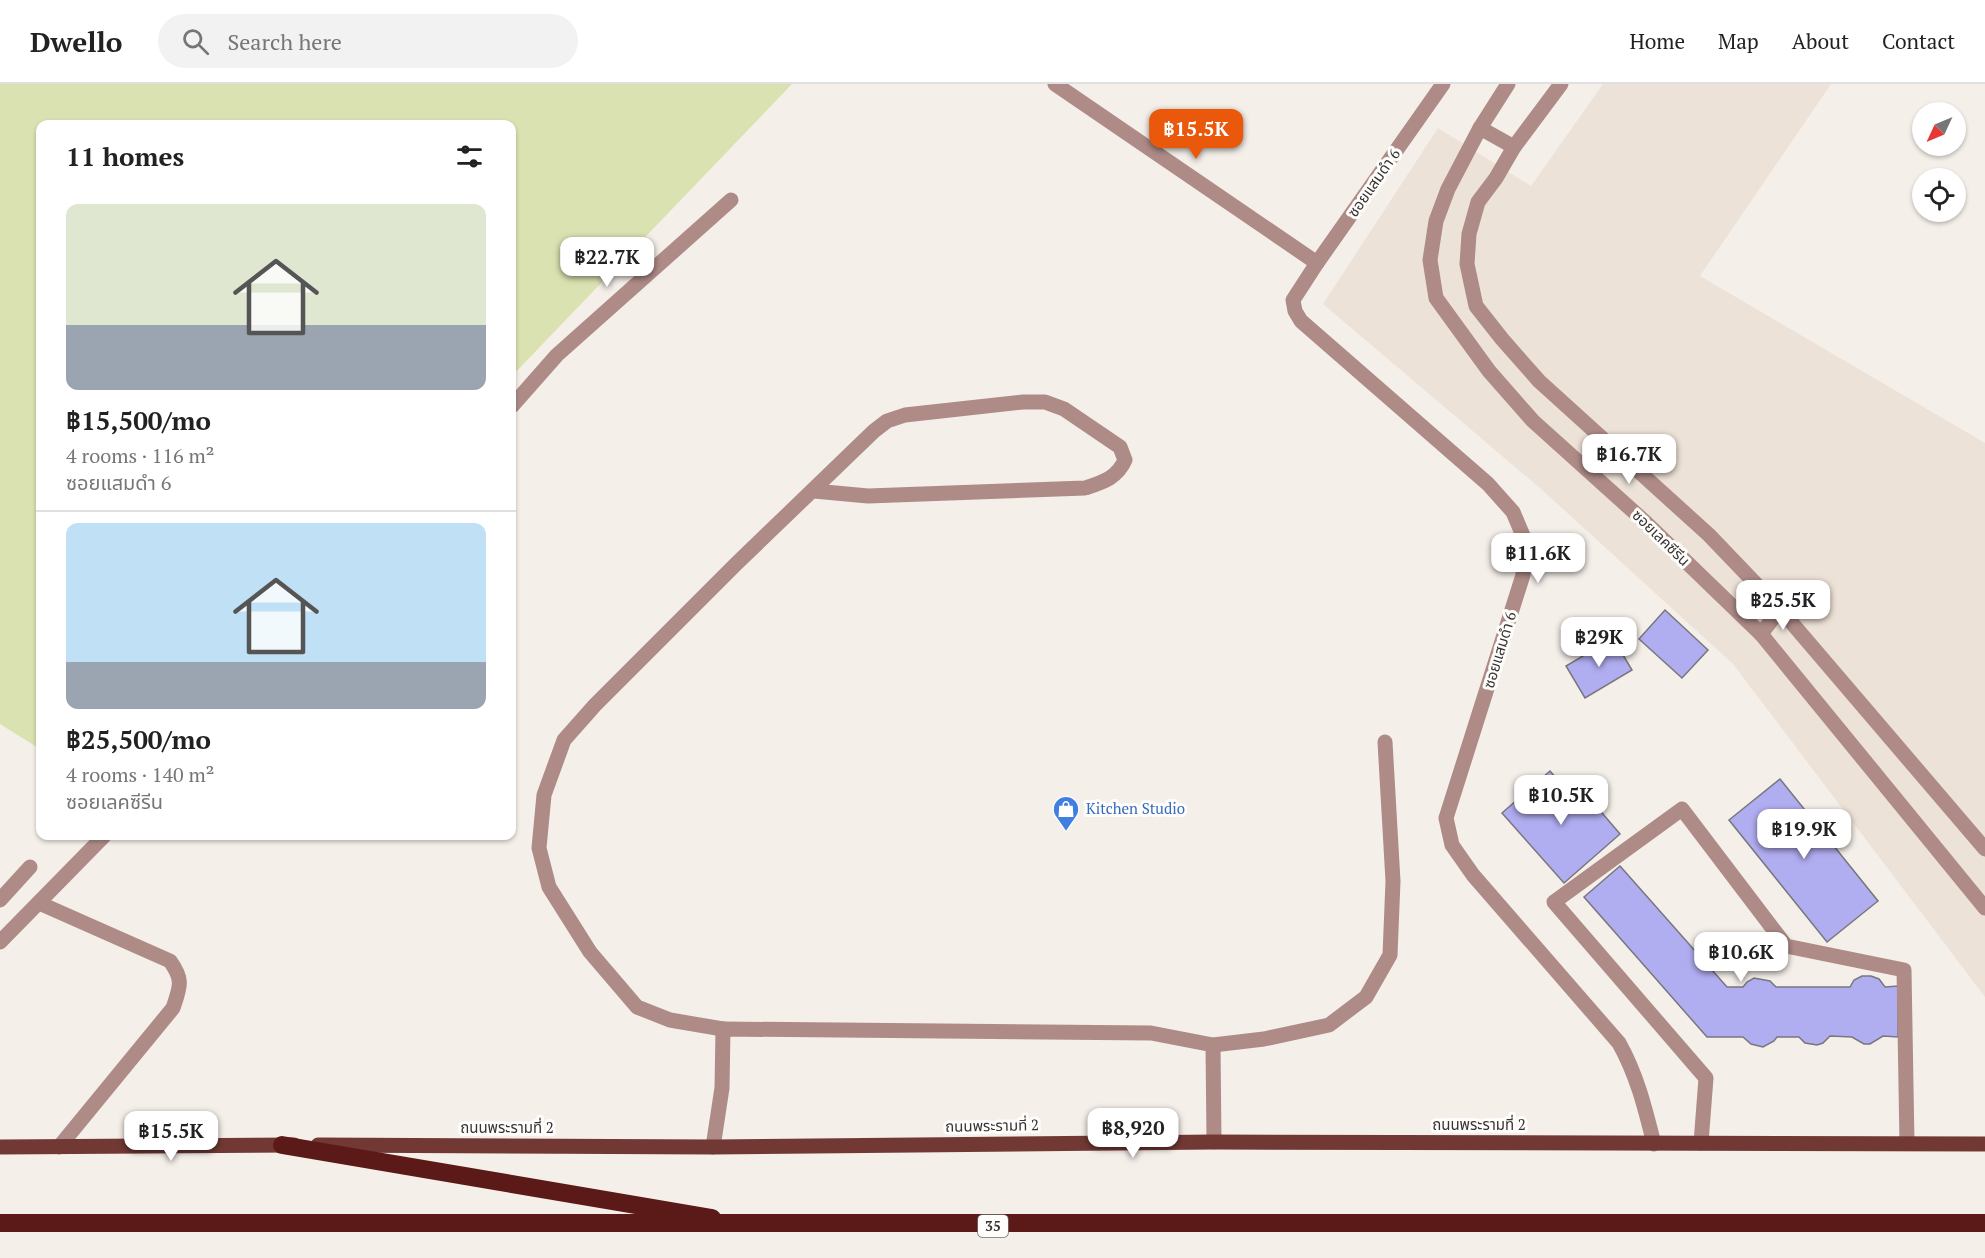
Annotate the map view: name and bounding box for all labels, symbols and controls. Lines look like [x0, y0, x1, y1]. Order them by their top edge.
search box [158, 14, 578, 68]
text: Dwello [30, 23, 122, 60]
icon: search [179, 25, 212, 58]
text: Search here [227, 27, 342, 56]
text: Home [1629, 27, 1685, 55]
text: Map [1718, 27, 1759, 55]
text: About [1792, 27, 1849, 55]
text: Contact [1882, 27, 1955, 55]
north arrow [1912, 102, 1966, 156]
map controls [1912, 102, 1966, 222]
pin: ฿15.5K [1147, 109, 1245, 160]
text: ฿15.5K [1163, 115, 1229, 142]
text: 11 homes [66, 139, 184, 173]
icon: filters [453, 140, 486, 173]
street label: ซอยแสมดำ 6 [1342, 144, 1404, 221]
button: locate [1912, 168, 1966, 222]
pin: ฿22.7K [558, 237, 656, 288]
icon: home [222, 243, 330, 351]
text: ฿22.7K [574, 243, 640, 270]
text: ฿15,500/mo [66, 403, 211, 437]
pin: ฿16.7K [1580, 434, 1678, 485]
text: ฿16.7K [1596, 440, 1662, 467]
text: 4 rooms · 116 m² [66, 442, 214, 469]
text: ซอยแสมดำ 6 [66, 469, 171, 496]
street label: ซอยเลคซีรีน [1629, 505, 1695, 570]
pin: ฿11.6K [1489, 533, 1587, 584]
text: ฿11.6K [1505, 539, 1571, 566]
icon: home [222, 562, 330, 670]
pin: ฿25.5K [1734, 580, 1832, 631]
text: ฿25.5K [1750, 586, 1816, 613]
street label: ซอยแสมดำ 6 [1478, 609, 1520, 690]
pin: ฿29K [1563, 617, 1635, 668]
text: ฿29K [1575, 623, 1623, 650]
text: ฿25,500/mo [66, 722, 211, 756]
text: 4 rooms · 140 m² [66, 761, 214, 788]
pin: ฿10.5K [1512, 775, 1610, 826]
text: ฿10.5K [1528, 781, 1594, 808]
text: ซอยเลคซีรีน [66, 788, 163, 815]
shop icon: Kitchen Studio [1051, 794, 1081, 832]
place label: Kitchen Studio [1086, 798, 1185, 818]
pin: ฿19.9K [1755, 809, 1853, 860]
text: ฿19.9K [1771, 815, 1837, 842]
pin: ฿10.6K [1692, 932, 1790, 983]
text: ฿10.6K [1708, 938, 1774, 965]
pin: ฿8,920 [1084, 1108, 1182, 1159]
pin: ฿15.5K [122, 1111, 220, 1162]
street label: ถนนพระรามที่ 2 [945, 1114, 1039, 1136]
text: ฿8,920 [1102, 1114, 1164, 1141]
street label: ถนนพระรามที่ 2 [1432, 1114, 1526, 1134]
text: ฿15.5K [138, 1117, 204, 1144]
street label: ถนนพระรามที่ 2 [460, 1117, 554, 1137]
road number: 35 [978, 1215, 1008, 1237]

